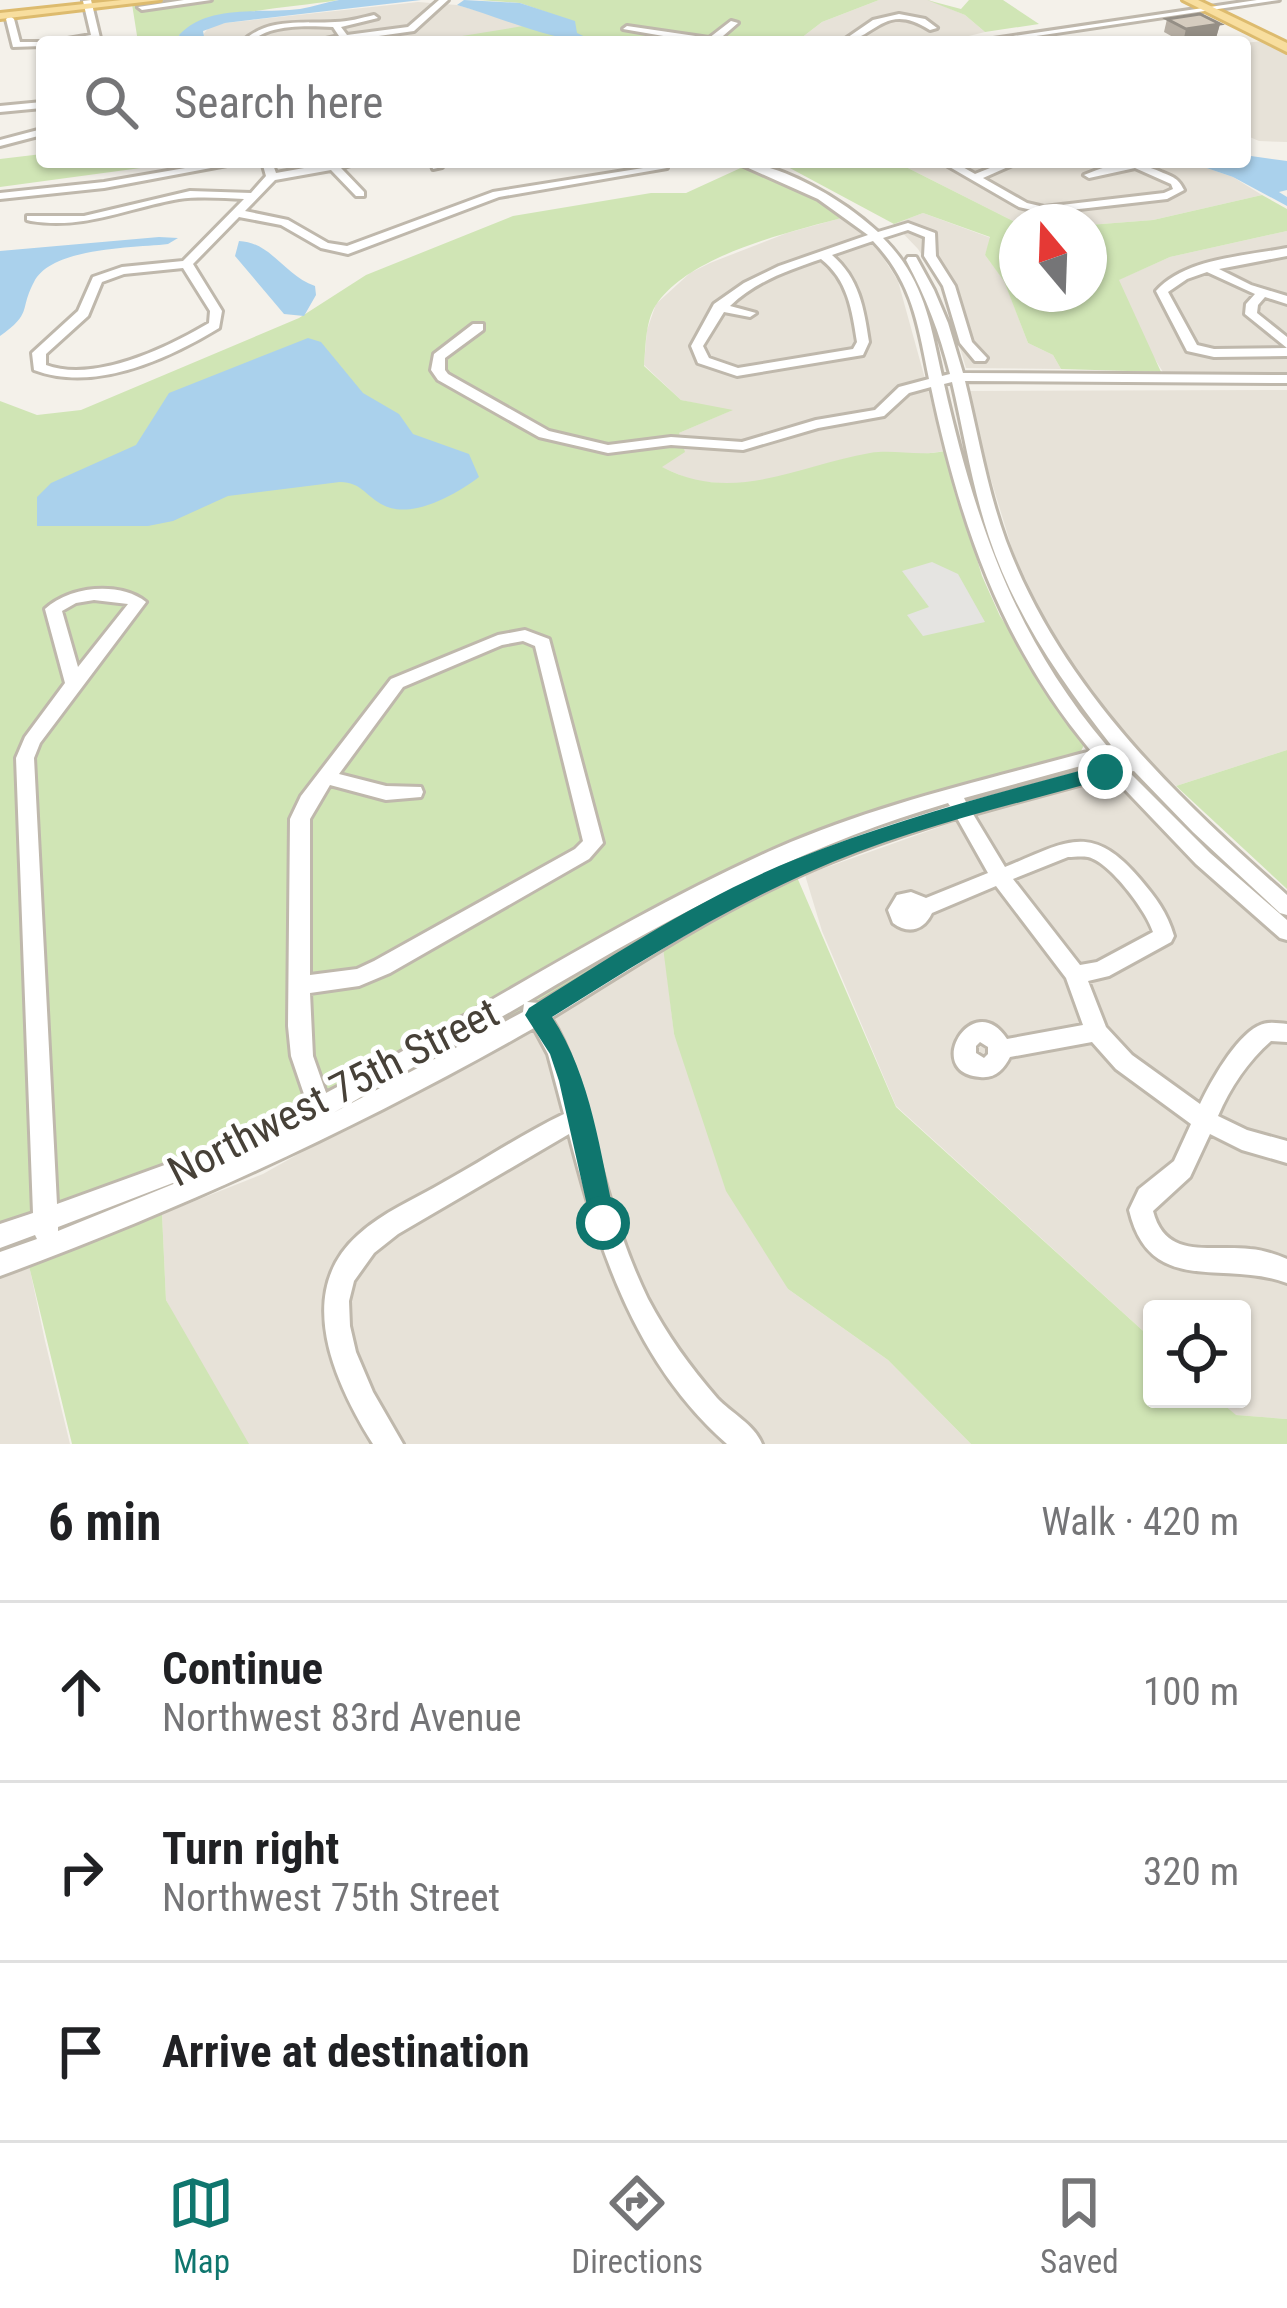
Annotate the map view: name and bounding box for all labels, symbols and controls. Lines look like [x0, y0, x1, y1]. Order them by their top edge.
search box [36, 36, 1251, 168]
icon: search [78, 69, 144, 135]
text: Search here [174, 76, 383, 129]
north arrow [999, 204, 1107, 312]
route end [1078, 745, 1132, 799]
street label: Northwest 75th Street [160, 988, 506, 1196]
route start [576, 1196, 630, 1250]
map controls [1143, 1300, 1251, 1408]
button: locate [1143, 1300, 1251, 1408]
text: 6 min [48, 1493, 161, 1552]
text: Walk · 420 m [1041, 1499, 1239, 1545]
text: Continue [162, 1642, 323, 1695]
icon: ahead [48, 1659, 114, 1725]
text: 100 m [1143, 1669, 1239, 1715]
text: Northwest 83rd Avenue [162, 1695, 521, 1741]
text: Turn right [162, 1822, 339, 1875]
icon: right [48, 1839, 114, 1905]
text: 320 m [1143, 1849, 1239, 1895]
text: Northwest 75th Street [162, 1875, 500, 1921]
icon: arrive [48, 2019, 114, 2085]
text: Arrive at destination [162, 2025, 530, 2078]
tab: Map [168, 2170, 234, 2281]
tab: Directions [571, 2170, 703, 2281]
tab: Saved [1040, 2170, 1119, 2281]

